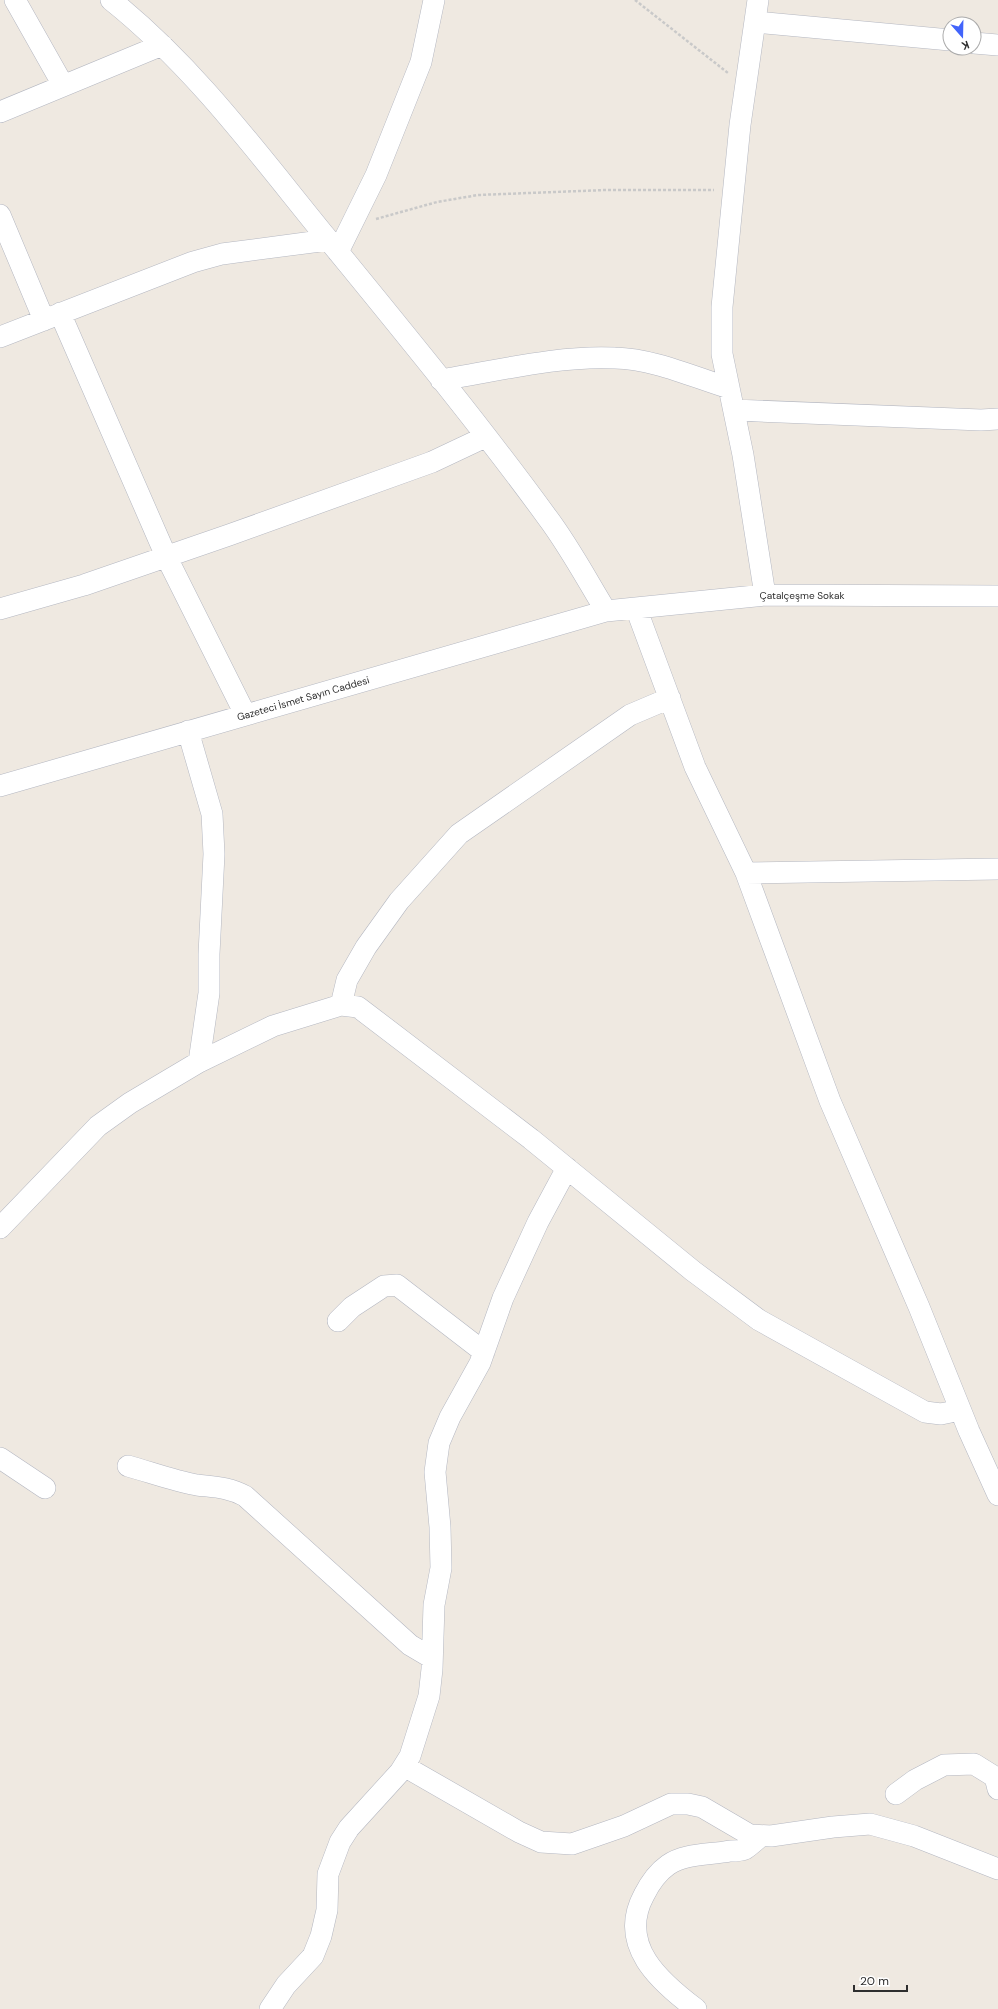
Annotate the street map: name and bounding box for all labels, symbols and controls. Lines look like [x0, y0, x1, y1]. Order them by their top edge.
north arrow [942, 16, 982, 56]
text: K [960, 38, 971, 53]
street label: Çatalçeşme Sokak [760, 589, 844, 602]
street label: Gazeteci İsmet Sayın Caddesi [235, 673, 371, 724]
scale bar [854, 1967, 907, 1993]
text: 20 m [860, 1973, 889, 1989]

